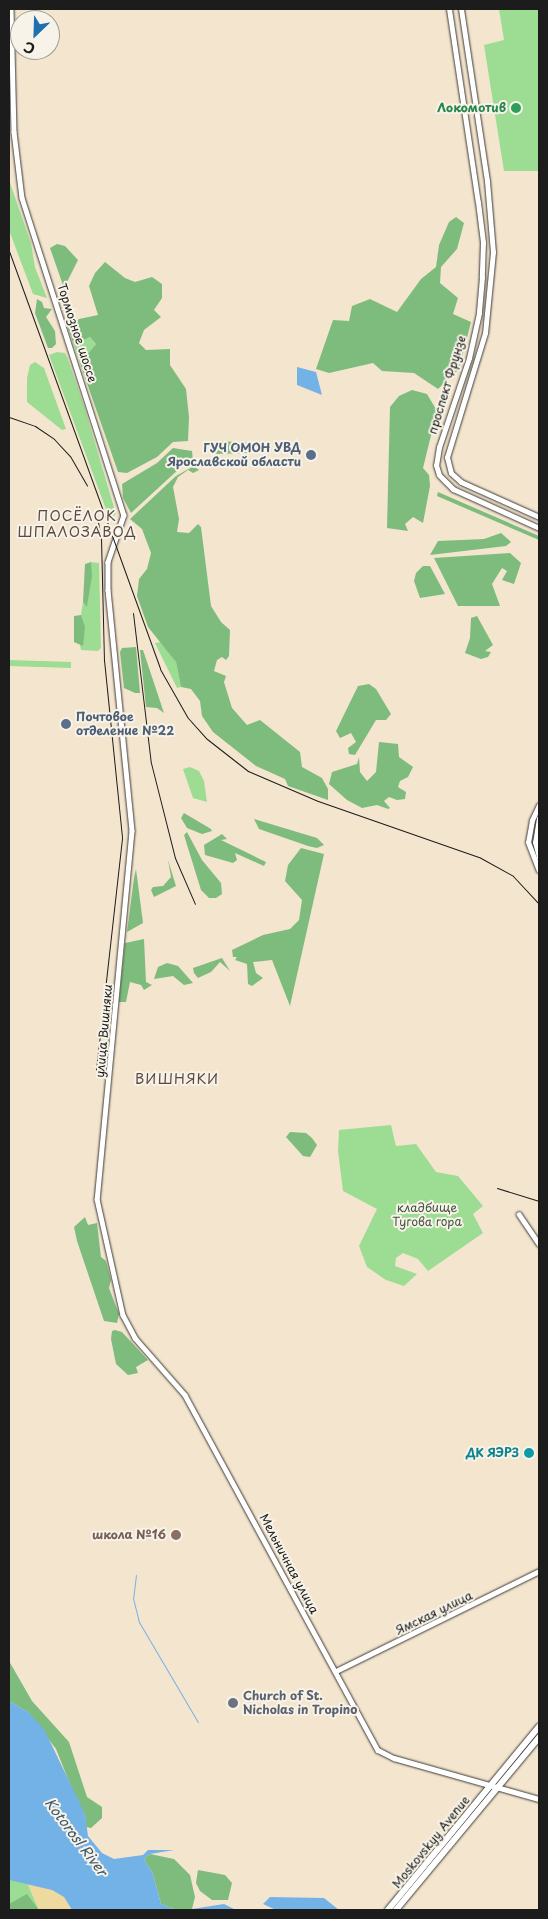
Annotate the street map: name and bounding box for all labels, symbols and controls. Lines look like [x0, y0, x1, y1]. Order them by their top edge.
north arrow [10, 10, 60, 60]
text: С [20, 37, 38, 60]
place label: Локомотив [437, 101, 506, 115]
marker: Локомотив [510, 102, 522, 114]
street label: Тормозное шоссе [54, 281, 100, 385]
street label: проспект Фрунзе [425, 334, 469, 436]
place label: ГУЧ ОМОН УВД Ярославской области [167, 441, 301, 469]
marker: ГУЧ ОМОН УВД Ярославской области [305, 449, 317, 461]
district label: ПОСЁЛОК ШПАЛОЗАВОД [16, 508, 138, 540]
place label: Почтовое отделение №22 [76, 710, 174, 738]
marker: Почтовое отделение №22 [60, 718, 72, 730]
street label: улица Вишняки [93, 983, 115, 1079]
district label: ВИШНЯКИ [135, 1071, 219, 1087]
park label: кладбище Тугова гора [392, 1201, 462, 1229]
place label: ДК ЯЭРЗ [465, 1446, 519, 1460]
marker: ДК ЯЭРЗ [523, 1447, 535, 1459]
street label: Мельничная улица [256, 1511, 322, 1617]
place label: школа №16 [92, 1528, 166, 1542]
marker: школа №16 [170, 1529, 182, 1541]
street label: Ямская улица [393, 1588, 475, 1638]
place label: Church of St. Nicholas in Tropino [243, 1689, 359, 1717]
marker: Church of St. Nicholas in Tropino [227, 1697, 239, 1709]
street label: Moskovskyy Avenue [389, 1793, 473, 1891]
water label: Kotorosl River [41, 1794, 111, 1880]

